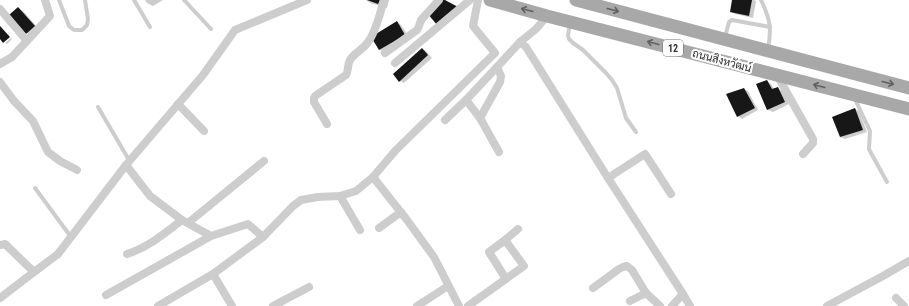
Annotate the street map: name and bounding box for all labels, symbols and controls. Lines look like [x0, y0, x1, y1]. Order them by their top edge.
one-way arrow [521, 6, 534, 13]
one-way arrow [607, 7, 620, 14]
one-way arrow [646, 39, 659, 46]
road number: 12 [663, 40, 683, 56]
street label: ถนนสิงหวัฒน์ [691, 45, 753, 75]
one-way arrow [881, 80, 894, 87]
one-way arrow [813, 82, 826, 90]

